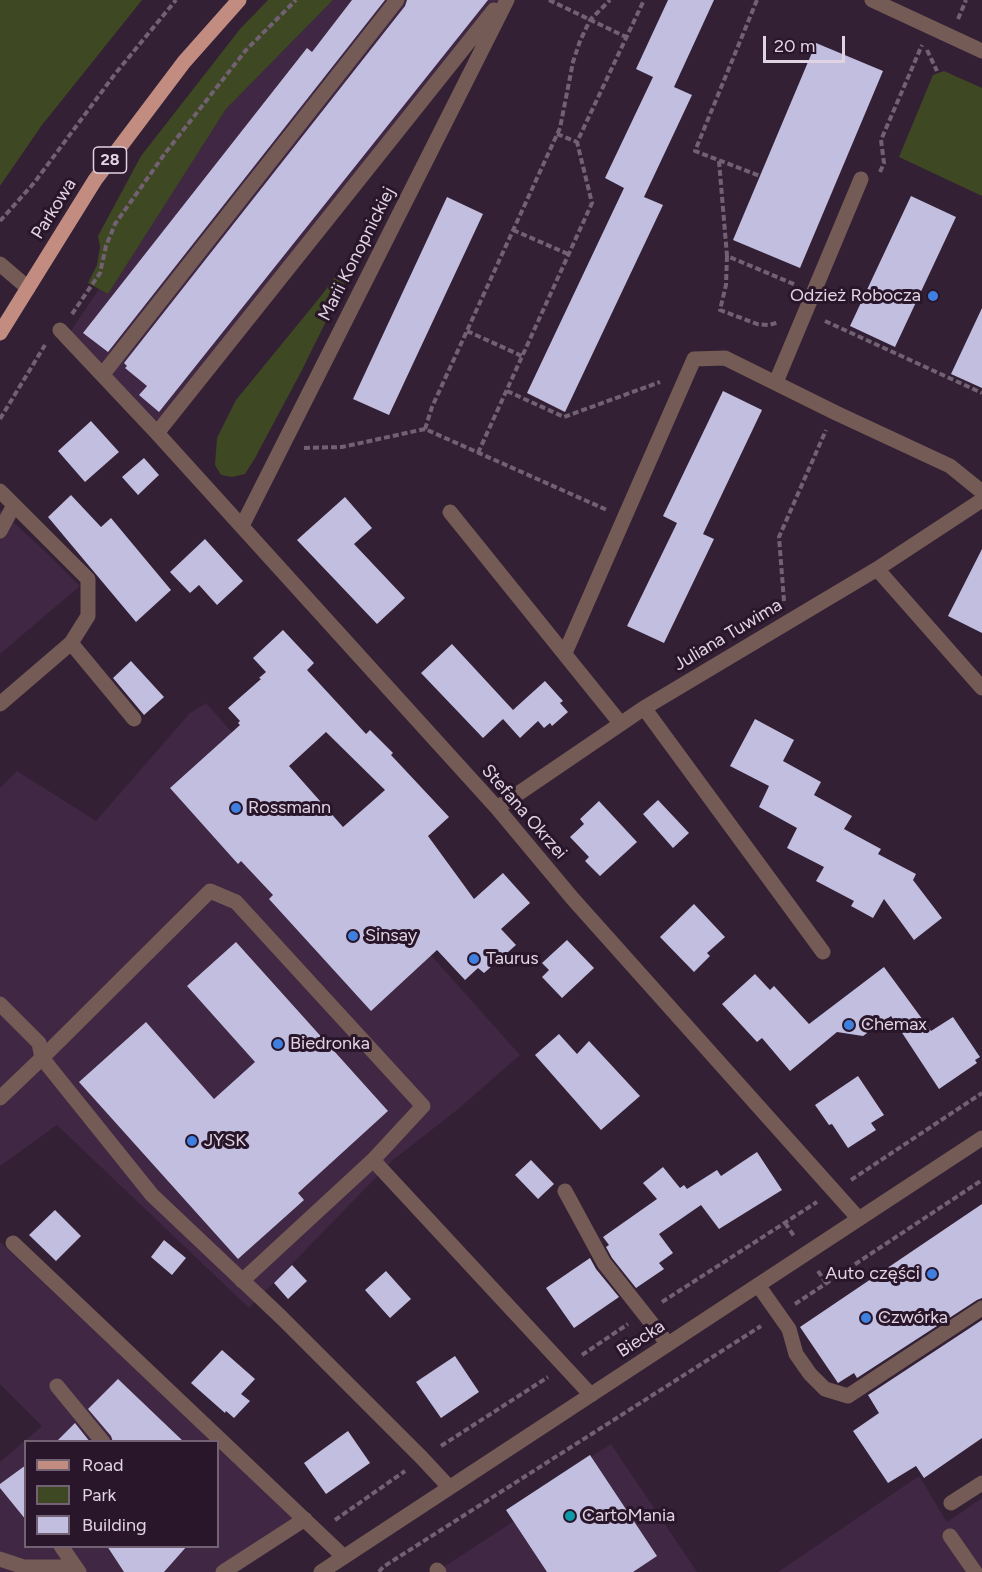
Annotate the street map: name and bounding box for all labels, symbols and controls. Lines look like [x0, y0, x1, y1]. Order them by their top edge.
scale bar [766, 24, 848, 62]
text: 20 m [774, 35, 815, 57]
road number: 28 [94, 147, 126, 173]
street label: Parkowa [27, 175, 81, 243]
street label: Marii Konopnickiej [314, 184, 400, 324]
place label: Odzież Robocza [790, 285, 921, 307]
marker: Odzież Robocza [926, 289, 940, 303]
street label: Juliana Tuwima [670, 594, 786, 676]
street label: Stefana Okrzei [477, 760, 571, 864]
place label: Rossmann [248, 797, 331, 819]
marker: Rossmann [229, 801, 243, 815]
place label: Sinsay [365, 925, 417, 947]
marker: Sinsay [346, 929, 360, 943]
place label: Taurus [486, 948, 539, 970]
marker: Taurus [467, 952, 481, 966]
place label: Chemax [861, 1014, 927, 1036]
marker: Chemax [842, 1018, 856, 1032]
place label: Biedronka [290, 1033, 370, 1055]
marker: Biedronka [271, 1037, 285, 1051]
place label: JYSK [204, 1130, 246, 1152]
marker: JYSK [185, 1134, 199, 1148]
place label: Auto części [825, 1263, 920, 1285]
marker: Auto części [925, 1267, 939, 1281]
place label: Czwórka [878, 1307, 948, 1329]
marker: Czwórka [859, 1311, 873, 1325]
street label: Biecka [613, 1316, 669, 1362]
legend [24, 1440, 219, 1548]
text: Road [82, 1454, 123, 1476]
text: Park [82, 1484, 116, 1506]
place label: CartoMania [582, 1505, 675, 1527]
marker: CartoMania [563, 1509, 577, 1523]
text: Building [82, 1514, 147, 1536]

